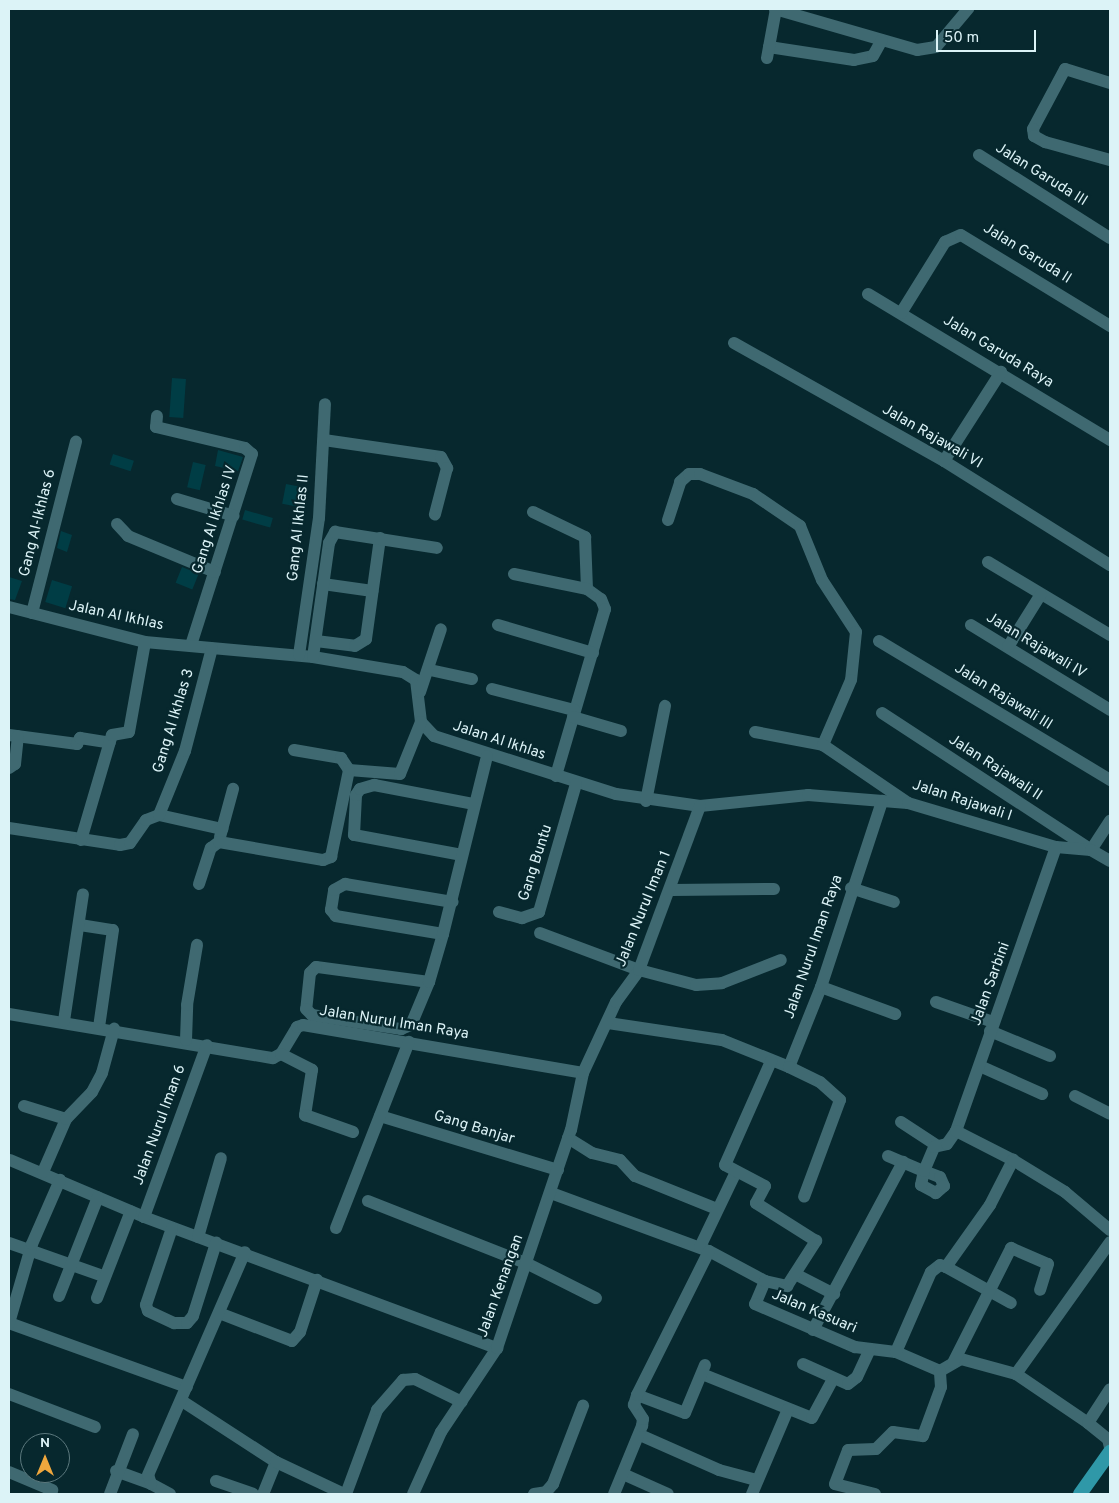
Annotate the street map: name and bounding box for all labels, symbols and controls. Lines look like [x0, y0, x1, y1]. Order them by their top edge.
scale bar [939, 20, 1039, 52]
text: 50 m [944, 29, 979, 48]
street label: Jalan Garuda III [992, 140, 1090, 210]
street label: Jalan Garuda II [979, 220, 1075, 288]
street label: Jalan Garuda Raya [940, 312, 1056, 392]
street label: Jalan Rajawali VI [878, 401, 986, 473]
street label: Gang Al Ikhlas IV [189, 463, 241, 577]
street label: Gang Al-Ikhlas 6 [16, 467, 60, 579]
street label: Gang Al Ikhlas II [284, 473, 314, 583]
street label: Jalan Al Ikhlas [67, 597, 165, 635]
street label: Jalan Rajawali IV [983, 609, 1089, 683]
street label: Jalan Rajawali III [951, 660, 1055, 734]
street label: Gang Al Ikhlas 3 [149, 666, 199, 776]
street label: Jalan Al Ikhlas [450, 717, 548, 765]
street label: Jalan Rajawali II [945, 731, 1045, 805]
street label: Jalan Rajawali I [910, 776, 1014, 826]
street label: Gang Buntu [515, 822, 557, 904]
street label: Jalan Nurul Iman 1 [613, 848, 675, 970]
street label: Jalan Nurul Iman Raya [781, 873, 847, 1021]
street label: Jalan Sarbini [968, 940, 1014, 1028]
street label: Jalan Nurul Iman Raya [318, 1002, 470, 1044]
street label: Jalan Nurul Iman 6 [130, 1062, 190, 1188]
street label: Gang Banjar [431, 1107, 517, 1149]
street label: Jalan Kenangan [474, 1232, 528, 1340]
street label: Jalan Kasuari [769, 1286, 859, 1338]
north arrow [20, 1433, 70, 1483]
text: N [40, 1435, 50, 1452]

